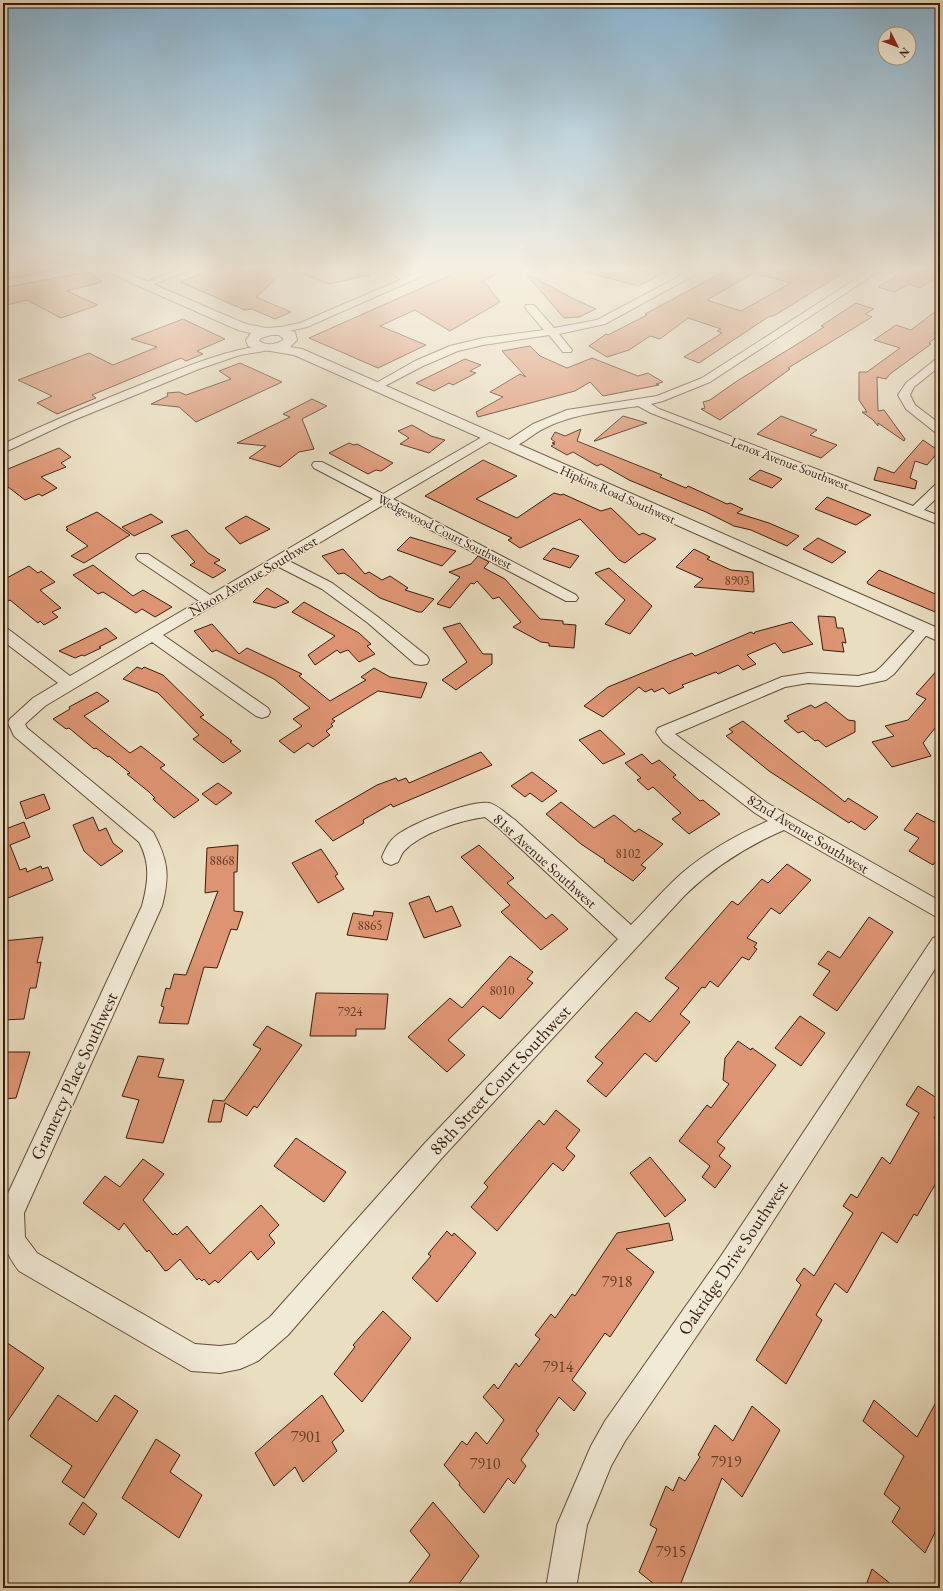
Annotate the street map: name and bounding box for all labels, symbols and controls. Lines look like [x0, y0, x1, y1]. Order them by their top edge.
north arrow [877, 26, 917, 66]
text: N [896, 45, 913, 61]
street label: Lenox Avenue Southwest [728, 433, 851, 494]
street label: Hipkins Road Southwest [557, 461, 678, 528]
street label: Wedgewood Court Southwest [375, 490, 515, 573]
street label: Nixon Avenue Southwest [185, 531, 321, 620]
house number: 8903 [725, 572, 749, 589]
street label: 82nd Avenue Southwest [744, 790, 873, 878]
street label: 81st Avenue Southwest [490, 809, 601, 912]
house number: 8102 [616, 845, 641, 862]
house number: 8868 [210, 852, 234, 869]
house number: 8865 [358, 917, 382, 934]
house number: 8010 [490, 982, 514, 999]
street label: Gramercy Place Southwest [25, 988, 123, 1163]
street label: 88th Street Court Southwest [424, 1000, 575, 1160]
house number: 7924 [338, 1003, 363, 1020]
street label: Oakridge Drive Southwest [672, 1176, 793, 1339]
house number: 7918 [602, 1271, 633, 1292]
house number: 7914 [543, 1356, 574, 1377]
house number: 7901 [291, 1426, 321, 1447]
house number: 7919 [711, 1451, 742, 1472]
house number: 7910 [470, 1453, 501, 1474]
house number: 7915 [656, 1541, 686, 1562]

